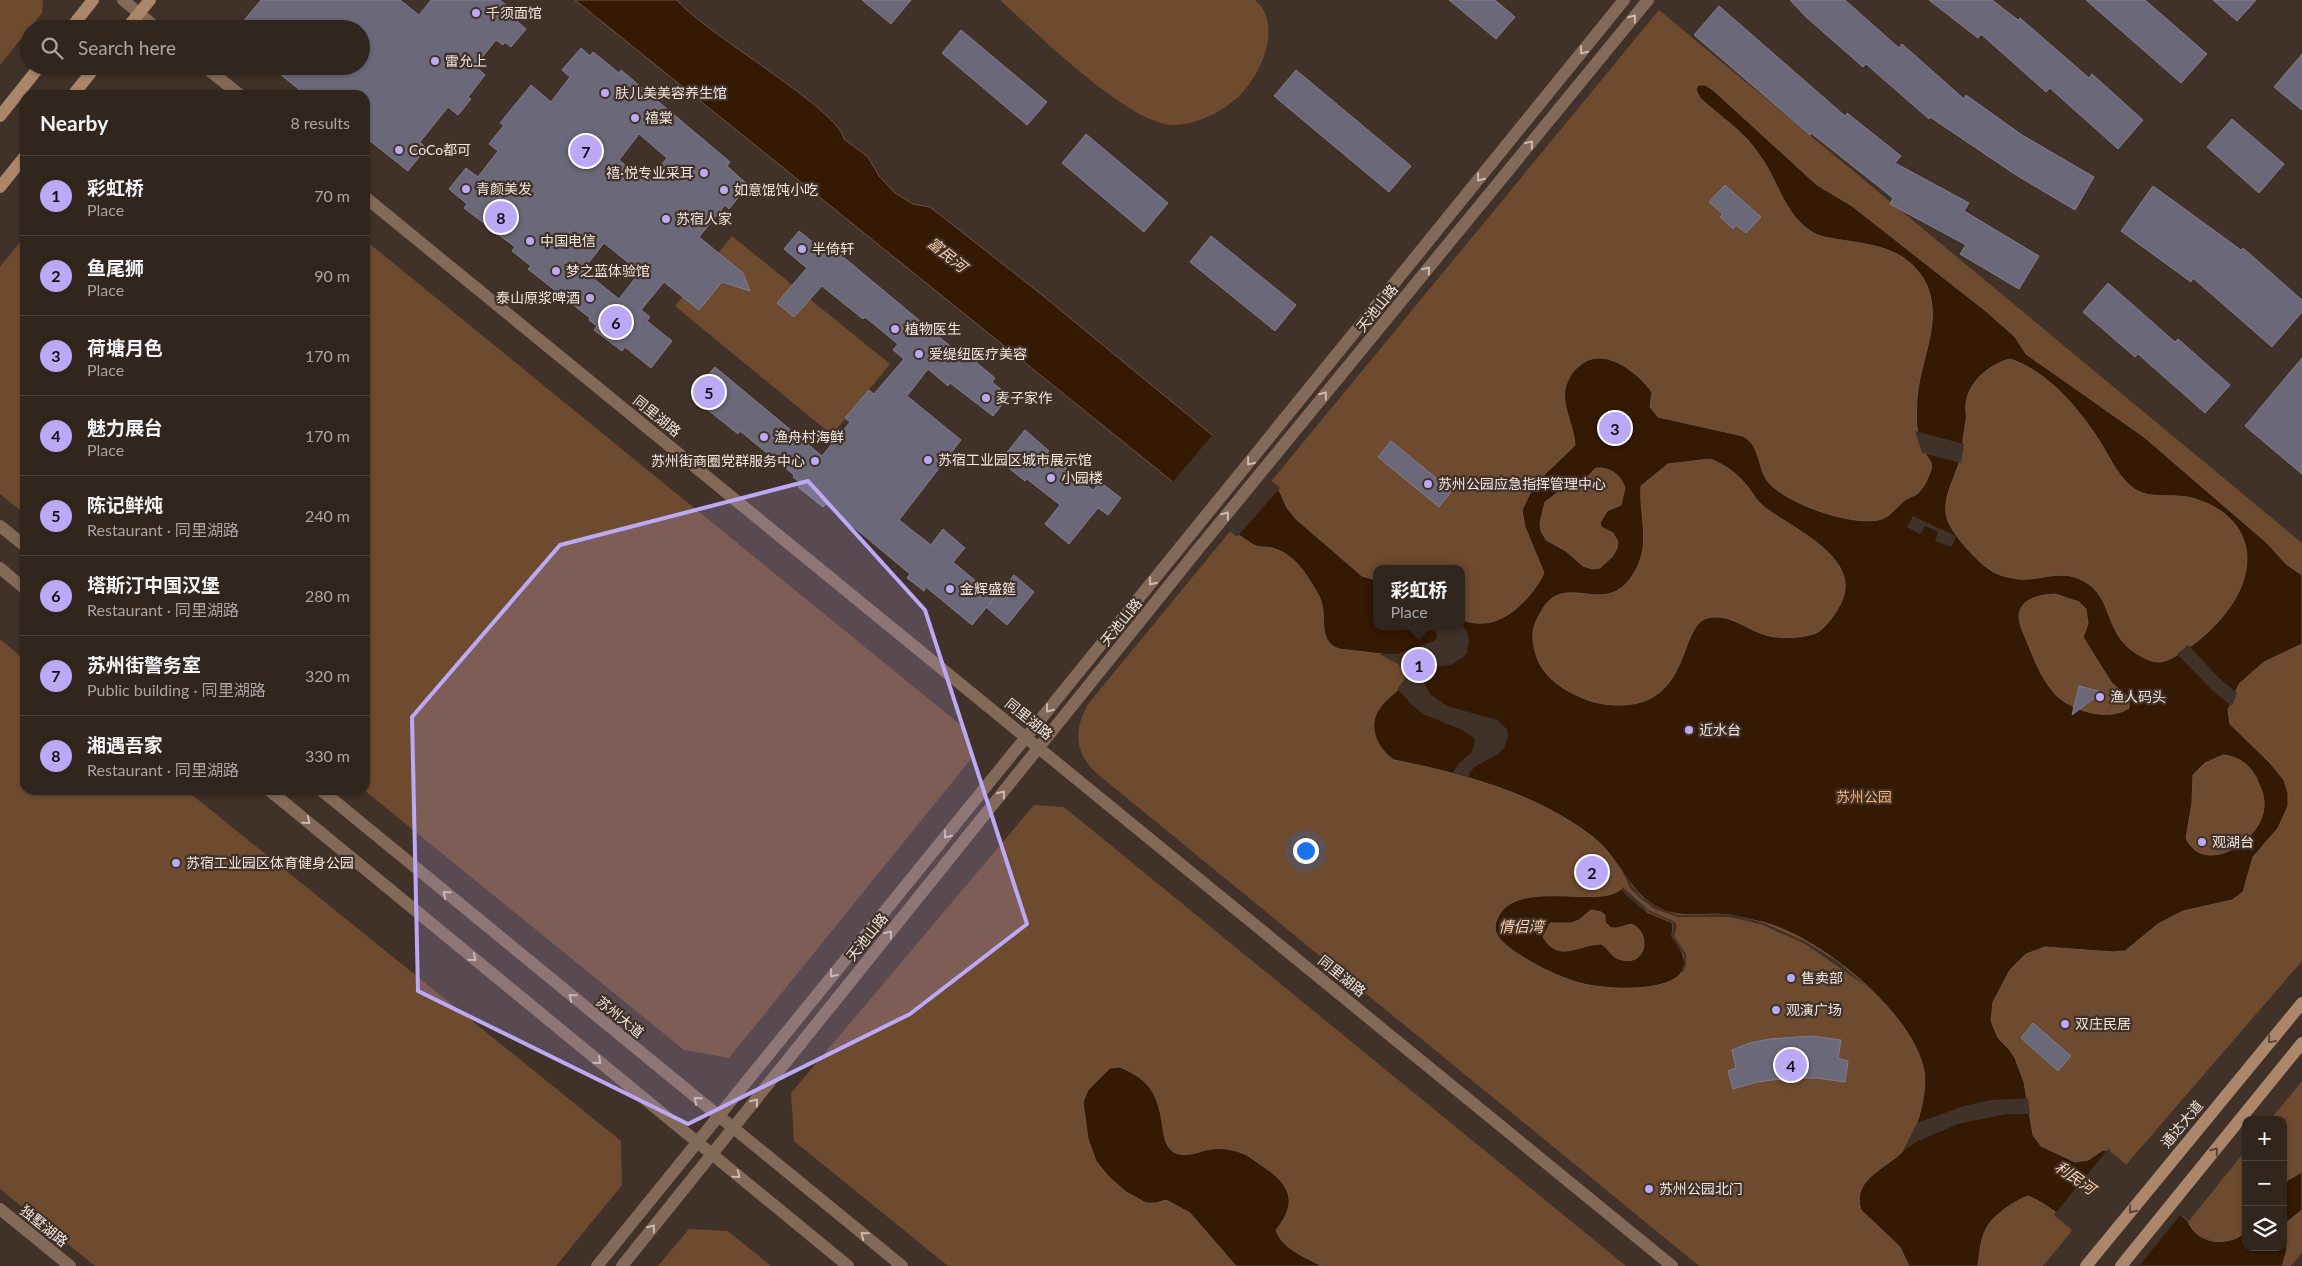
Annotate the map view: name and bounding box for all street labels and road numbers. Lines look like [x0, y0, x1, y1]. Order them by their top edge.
street label: 天池山路 [1352, 281, 1401, 335]
street label: 同里湖路 [630, 391, 684, 440]
street label: 天池山路 [1096, 595, 1145, 649]
street label: 同里湖路 [1002, 694, 1056, 743]
street label: 天池山路 [842, 910, 891, 964]
street label: 同里湖路 [1315, 951, 1369, 1000]
street label: 苏州大道 [593, 992, 647, 1041]
street label: 通达大道 [2157, 1097, 2206, 1151]
street label: 独墅湖路 [17, 1201, 71, 1250]

